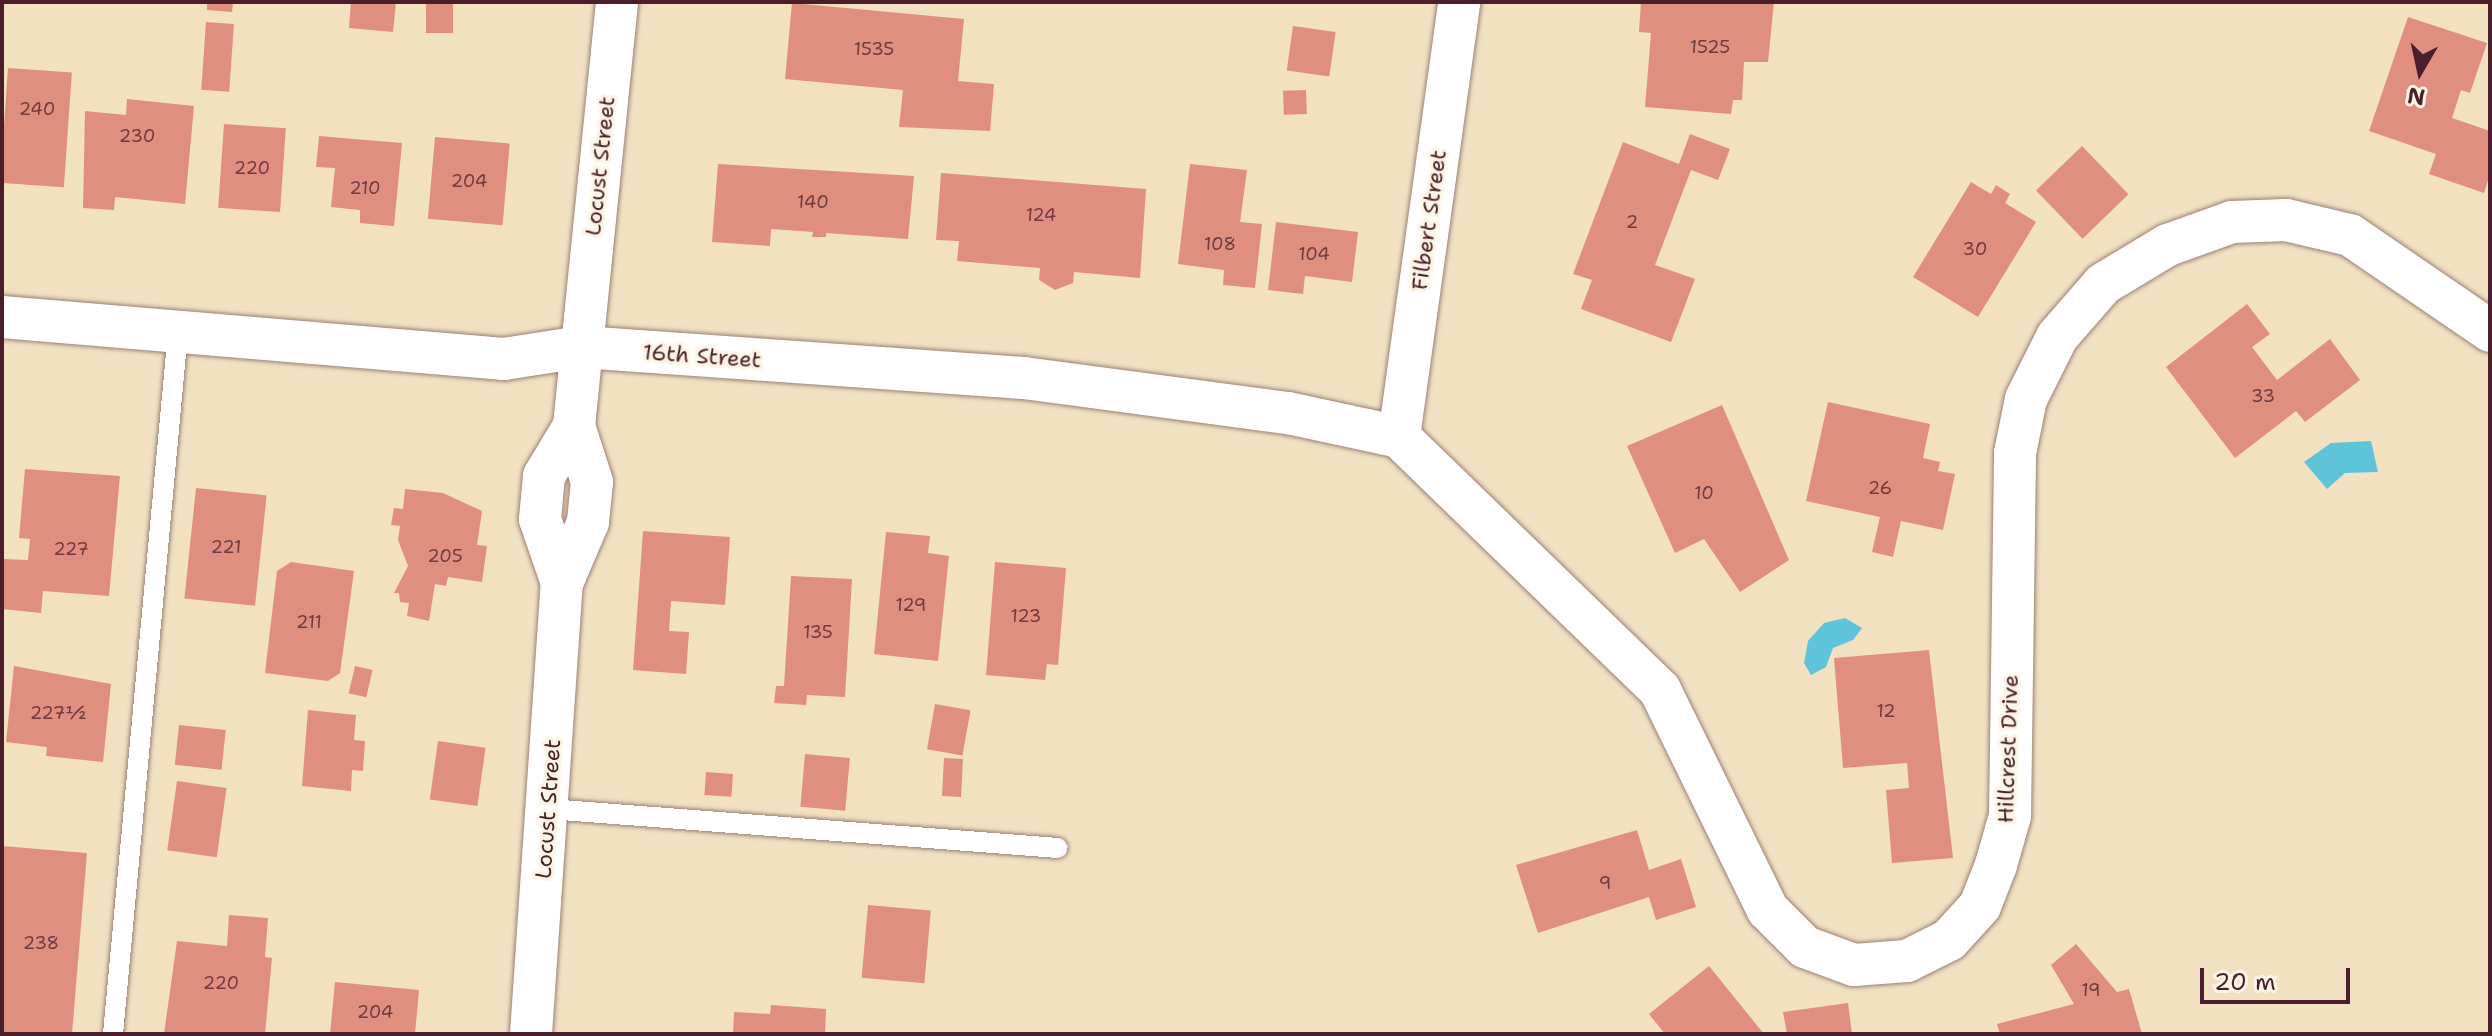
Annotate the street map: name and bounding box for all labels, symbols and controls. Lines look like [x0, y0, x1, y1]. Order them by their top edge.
north arrow [2380, 32, 2460, 112]
house number: 1525 [1690, 36, 1730, 58]
house number: 1535 [854, 38, 894, 60]
text: N [2405, 81, 2427, 112]
street label: Locust Street [580, 95, 620, 237]
house number: 240 [19, 98, 55, 120]
house number: 230 [119, 125, 155, 147]
street label: Filbert Street [1406, 148, 1452, 292]
house number: 220 [234, 157, 270, 179]
house number: 204 [451, 170, 487, 192]
house number: 210 [349, 177, 381, 199]
house number: 140 [797, 191, 829, 213]
house number: 124 [1026, 204, 1056, 226]
house number: 2 [1626, 211, 1638, 233]
house number: 108 [1204, 233, 1236, 255]
house number: 30 [1963, 238, 1987, 260]
house number: 104 [1298, 243, 1330, 265]
street label: 16th Street [642, 339, 762, 373]
house number: 33 [2251, 385, 2275, 407]
house number: 26 [1868, 477, 1892, 499]
house number: 10 [1694, 482, 1714, 504]
house number: 221 [211, 536, 241, 558]
house number: 227 [53, 538, 89, 560]
house number: 205 [427, 545, 463, 567]
house number: 129 [896, 594, 926, 616]
house number: 123 [1011, 605, 1041, 627]
house number: 211 [296, 611, 322, 633]
house number: 135 [803, 621, 833, 643]
street label: Hillcrest Drive [1992, 674, 2024, 824]
house number: 12 [1876, 700, 1896, 722]
house number: 227½ [30, 702, 86, 724]
street label: Locust Street [530, 738, 566, 880]
house number: 9 [1599, 872, 1611, 894]
house number: 238 [23, 932, 59, 954]
scale bar [2204, 952, 2354, 1002]
text: 20 m [2214, 966, 2276, 998]
house number: 220 [203, 972, 239, 994]
house number: 19 [2081, 979, 2101, 1001]
house number: 204 [357, 1001, 393, 1023]

